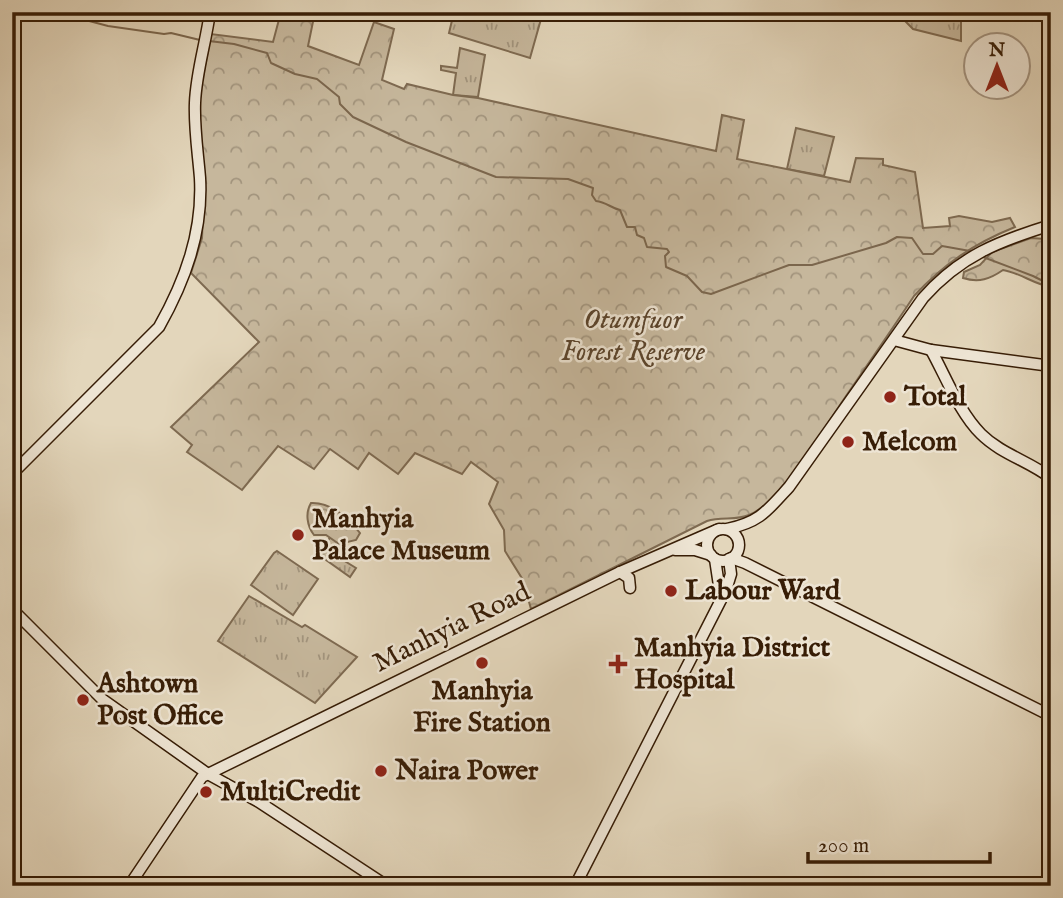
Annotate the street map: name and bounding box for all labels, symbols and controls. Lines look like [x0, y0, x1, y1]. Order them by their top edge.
north arrow [962, 32, 1032, 102]
text: N [988, 39, 1006, 63]
park label: Otumfuor Forest Reserve [561, 303, 706, 370]
place label: Total [903, 380, 968, 415]
marker: Total [882, 389, 898, 405]
place label: Melcom [862, 425, 958, 460]
marker: Melcom [840, 434, 856, 450]
place label: Manhyia Palace Museum [312, 502, 491, 569]
marker: Manhyia Palace Museum [290, 527, 306, 543]
place label: Labour Ward [685, 574, 841, 609]
street label: Manhyia Road [368, 575, 536, 681]
marker: Labour Ward [663, 583, 679, 599]
place label: Manhyia District Hospital [634, 631, 831, 698]
marker: Manhyia District Hospital [608, 654, 628, 674]
marker: Manhyia Fire Station [474, 655, 490, 671]
place label: Ashtown Post Office [96, 667, 223, 734]
place label: Manhyia Fire Station [413, 674, 551, 741]
marker: Ashtown Post Office [75, 692, 91, 708]
place label: Naira Power [394, 754, 539, 789]
marker: Naira Power [373, 763, 389, 779]
place label: MultiCredit [220, 775, 361, 810]
marker: MultiCredit [198, 784, 214, 800]
scale bar [808, 821, 990, 865]
text: 200 m [818, 833, 869, 860]

